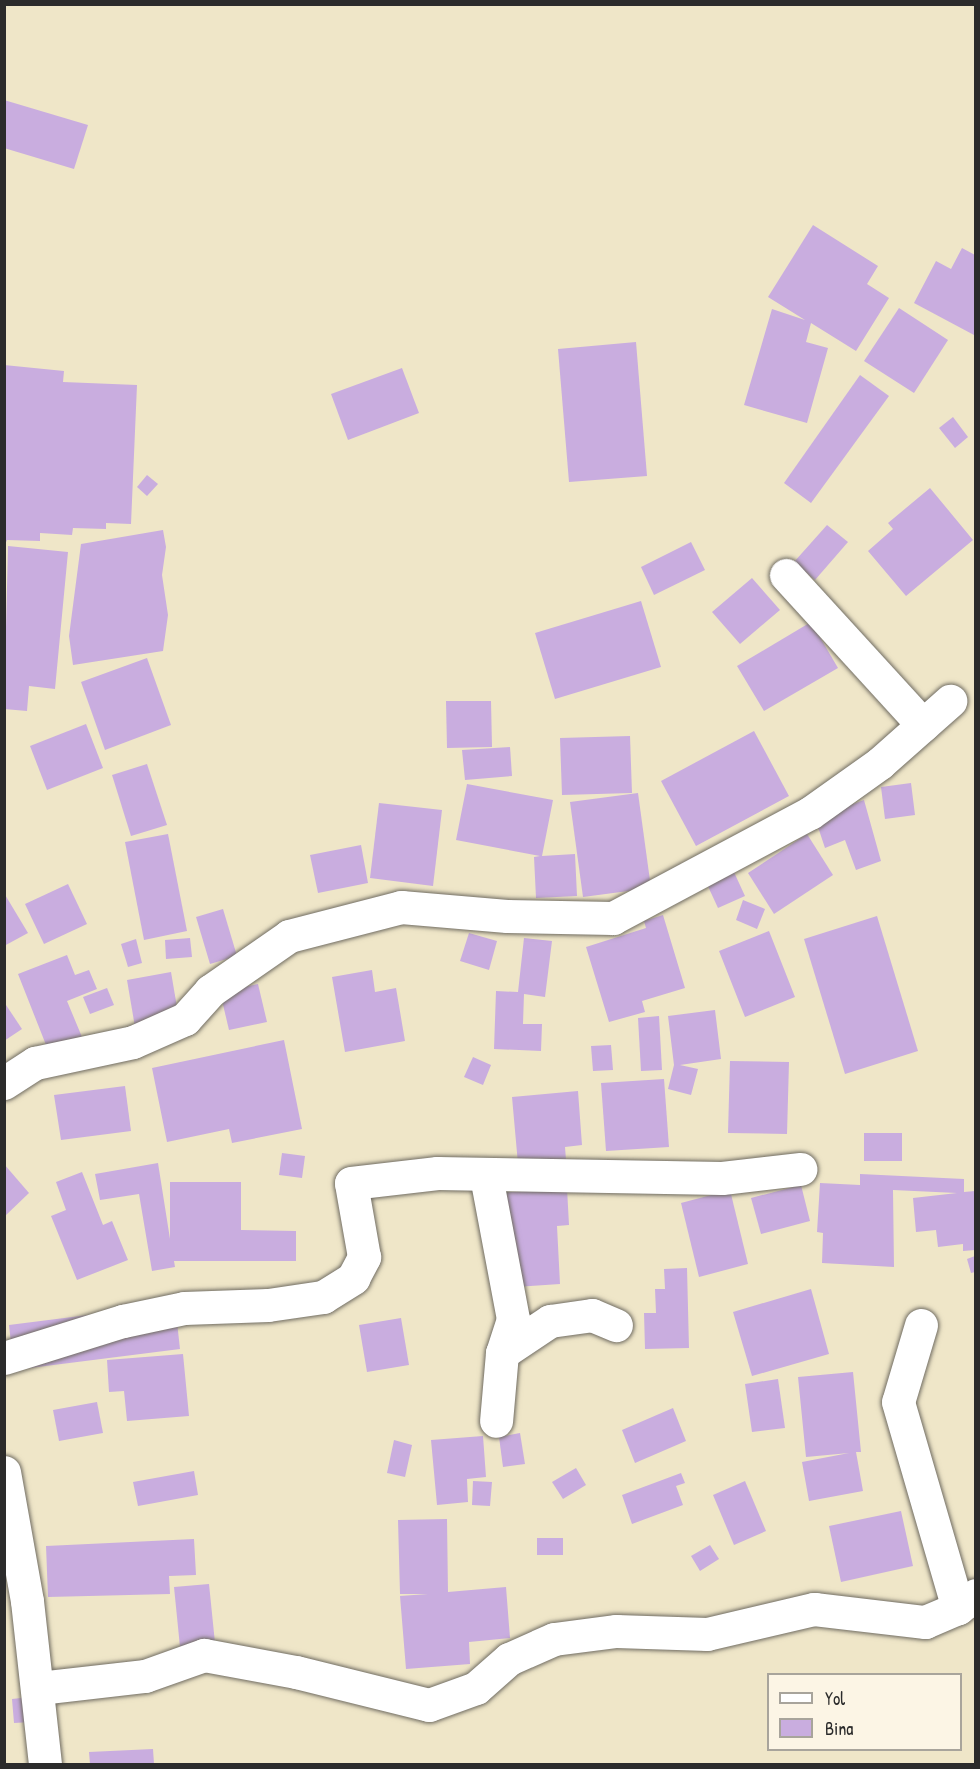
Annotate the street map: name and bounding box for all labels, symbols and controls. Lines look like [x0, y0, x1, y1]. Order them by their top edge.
legend [767, 1673, 962, 1751]
text: Yol [825, 1686, 845, 1711]
text: Bina [825, 1716, 853, 1741]

